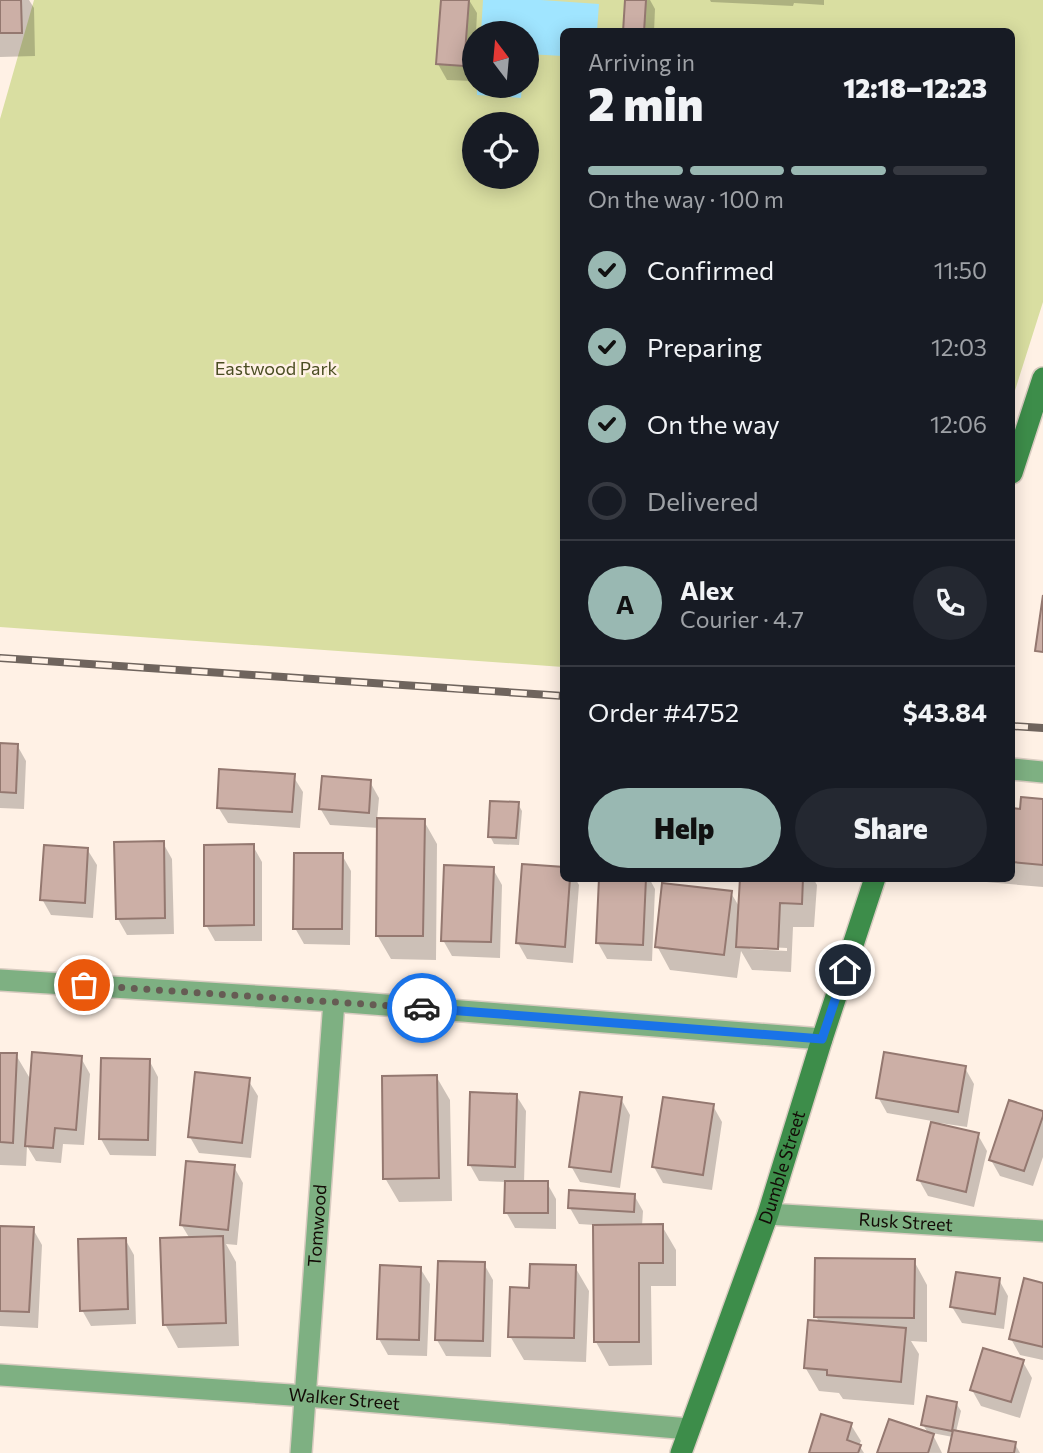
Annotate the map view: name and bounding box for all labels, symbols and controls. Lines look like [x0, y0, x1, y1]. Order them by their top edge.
north arrow [462, 21, 539, 98]
map controls [462, 21, 539, 189]
text: Arriving in [588, 48, 695, 76]
text: 12:18–12:23 [843, 72, 987, 103]
text: 2 min [588, 74, 704, 130]
button: locate [462, 112, 539, 189]
text: On the way · 100 m [588, 185, 784, 213]
icon: check [588, 251, 626, 289]
text: Confirmed [647, 254, 774, 285]
text: 11:50 [934, 256, 987, 284]
icon: check [588, 328, 626, 366]
text: Preparing [647, 331, 762, 362]
text: 12:03 [931, 333, 987, 361]
park label: Eastwood Park [215, 357, 338, 379]
icon: check [588, 405, 626, 443]
text: On the way [647, 408, 780, 439]
text: 12:06 [930, 410, 987, 438]
text: Delivered [647, 485, 758, 516]
button: phone [913, 566, 987, 640]
text: Alex [680, 574, 734, 605]
text: A [616, 588, 634, 619]
text: Courier · 4.7 [680, 605, 804, 633]
text: Order #4752 [588, 696, 739, 727]
text: $43.84 [903, 696, 987, 727]
button: Help [588, 788, 781, 868]
button: Share [795, 788, 987, 868]
pin [815, 940, 875, 1000]
icon: home [826, 951, 864, 989]
pin [54, 955, 114, 1015]
icon: bag [65, 966, 103, 1004]
courier [387, 973, 457, 1043]
icon: car [403, 989, 441, 1027]
street label: Dumble Street [753, 1108, 809, 1227]
street label: Tomwood [303, 1184, 331, 1267]
street label: Rusk Street [858, 1208, 954, 1235]
street label: Walker Street [288, 1383, 401, 1414]

